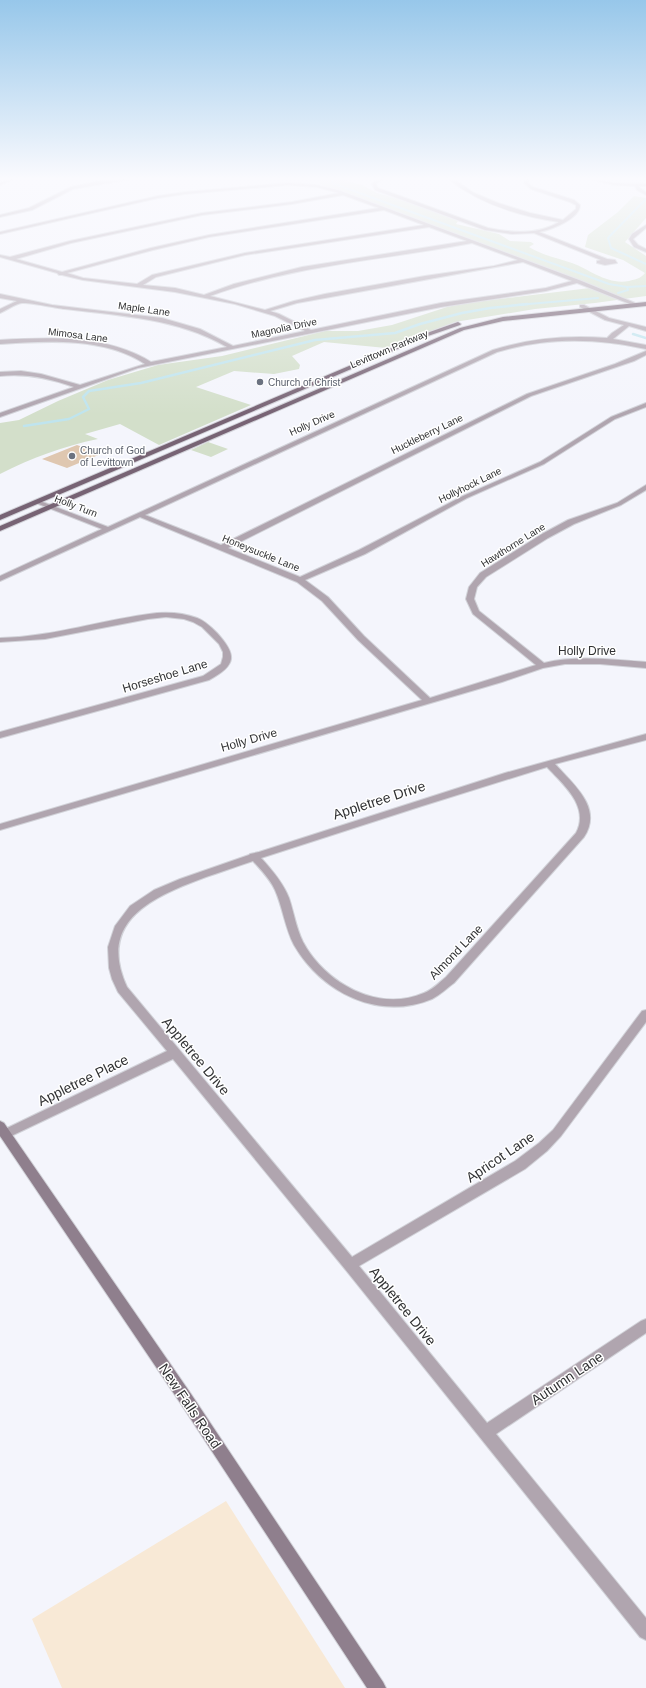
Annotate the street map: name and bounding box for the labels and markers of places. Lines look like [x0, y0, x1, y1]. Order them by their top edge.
marker: Church of Christ [255, 377, 265, 387]
place label: Church of Christ [268, 377, 340, 388]
place label: Church of God of Levittown [80, 445, 145, 468]
marker: Church of God of Levittown [67, 451, 77, 461]

